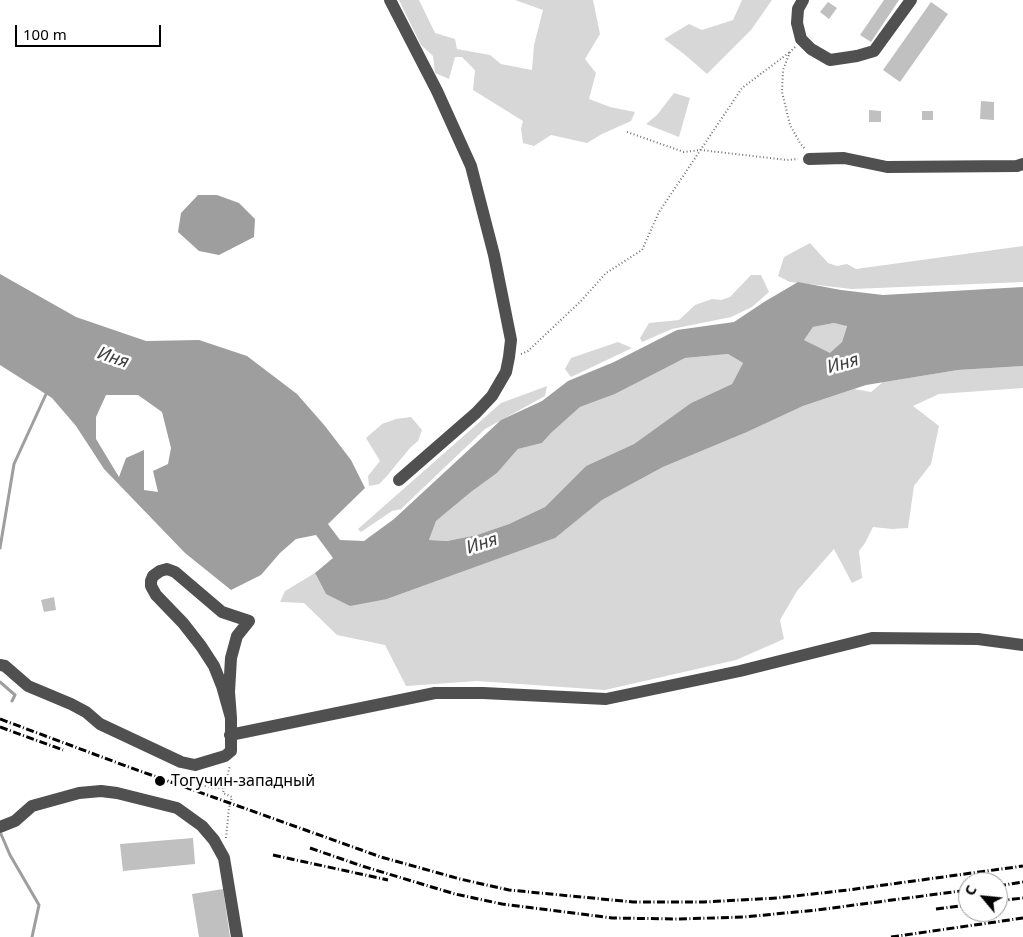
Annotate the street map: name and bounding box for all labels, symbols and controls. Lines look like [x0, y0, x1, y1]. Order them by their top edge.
scale bar [18, 15, 164, 47]
text: 100 m [23, 24, 67, 44]
water label: Иня [94, 343, 132, 373]
water label: Иня [825, 349, 861, 379]
water label: Иня [464, 529, 500, 559]
place label: Тогучин-западный [171, 771, 315, 791]
marker: Тогучин-западный [153, 774, 167, 788]
north arrow [958, 872, 1008, 922]
text: С [960, 882, 981, 899]

